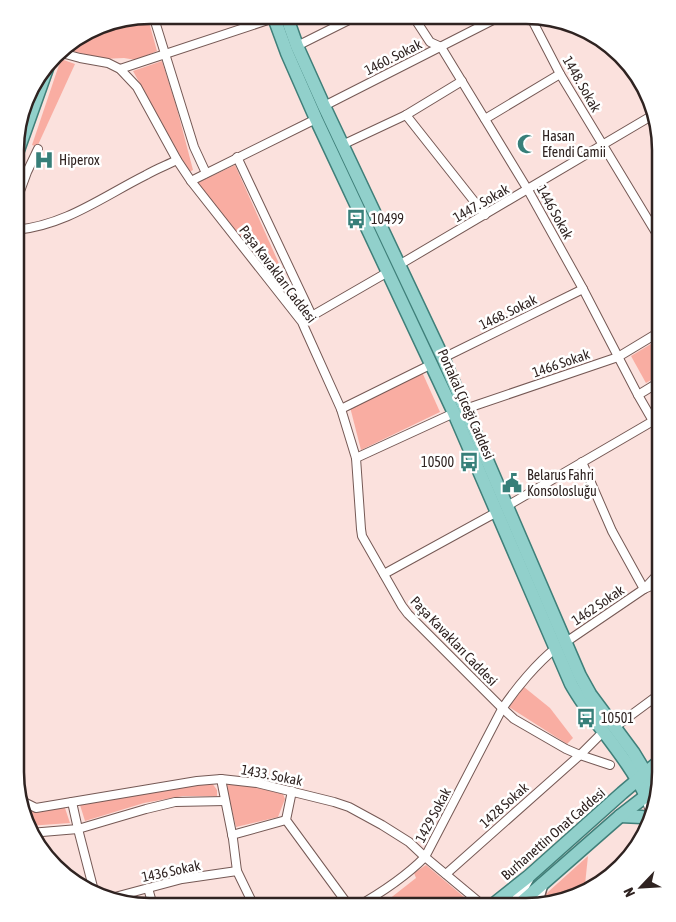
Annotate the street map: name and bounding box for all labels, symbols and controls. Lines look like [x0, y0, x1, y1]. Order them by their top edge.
street label: 1460. Sokak [362, 36, 424, 78]
street label: 1448. Sokak [560, 53, 604, 115]
place label: Hasan Efendi Camii [542, 128, 606, 160]
mosque icon: Hasan Efendi Camii [516, 133, 538, 155]
hospital icon: Hiperox [33, 149, 55, 171]
place label: Hiperox [59, 152, 100, 168]
street label: 1447. Sokak [450, 181, 512, 225]
street label: 1446 Sokak [534, 182, 576, 242]
bus stop icon: 10499 [345, 208, 367, 230]
place label: 10499 [371, 211, 404, 227]
street label: Paşa Kavakları Caddesi [236, 222, 320, 326]
street label: 1468. Sokak [477, 291, 539, 333]
street label: Portakal Çiceği Caddesi [435, 346, 497, 462]
street label: 1466 Sokak [530, 346, 592, 380]
bus stop icon: 10500 [458, 451, 480, 473]
place label: 10500 [421, 454, 454, 470]
place label: Belarus Fahri Konsolosluğu [527, 467, 597, 499]
public building icon: Belarus Fahri Konsolosluğu [501, 472, 523, 494]
street label: 1462 Sokak [569, 582, 627, 628]
street label: Paşa Kavakları Caddesi [407, 593, 501, 689]
bus stop icon: 10501 [575, 707, 597, 729]
place label: 10501 [601, 710, 634, 726]
street label: 1433. Sokak [240, 761, 304, 789]
street label: 1428 Sokak [477, 779, 531, 831]
street label: 1429 Sokak [412, 785, 454, 845]
street label: Burhanettin Onat Caddesi [498, 785, 608, 883]
street label: 1436 Sokak [140, 857, 202, 885]
north arrow [616, 862, 666, 912]
text: N [620, 885, 638, 900]

